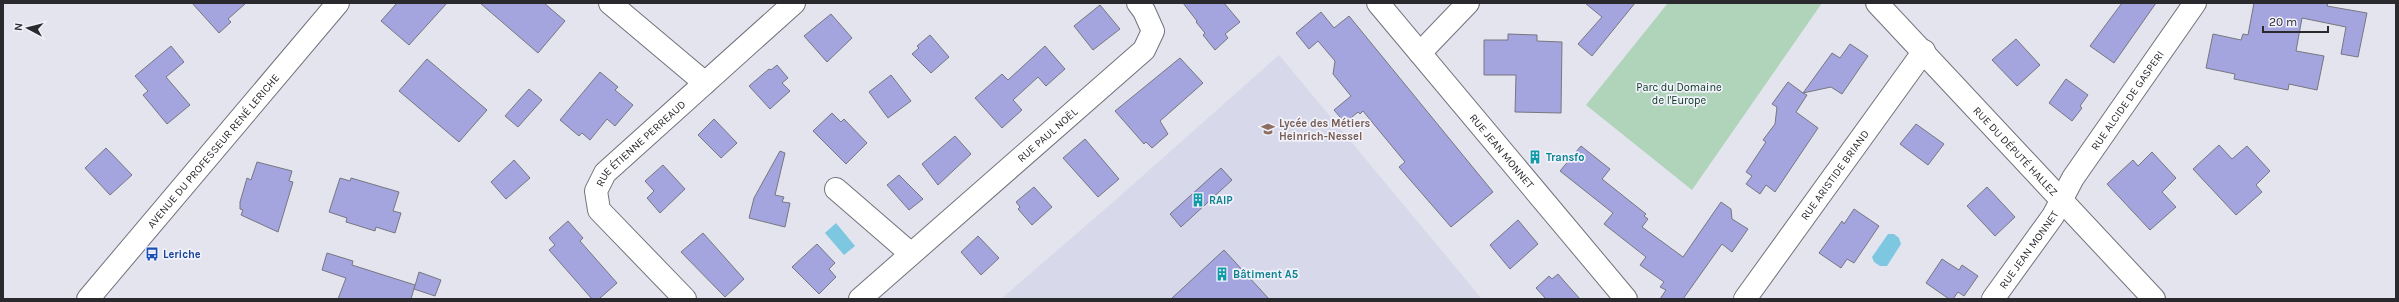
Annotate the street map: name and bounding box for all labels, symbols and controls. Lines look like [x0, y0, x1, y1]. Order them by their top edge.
north arrow [8, 8, 48, 48]
scale bar [2263, 8, 2328, 34]
text: 20 m [2269, 15, 2297, 29]
text: N [12, 22, 26, 32]
street label: RUE ALCIDE DE GASPERI [2088, 48, 2166, 153]
street label: AVENUE DU PROFESSEUR RENÉ LERICHE [144, 71, 282, 231]
park label: Parc du Domaine de l'Europe [1636, 81, 1722, 107]
street label: RUE ÉTIENNE PERREAUD [593, 97, 688, 189]
street label: RUE PAUL NOËL [1014, 104, 1081, 165]
street label: RUE DU DÉPUTÉ HALLEZ [1971, 104, 2061, 199]
street label: RUE JEAN MONNET [1467, 111, 1537, 191]
place label: Lycée des Métiers Heinrich-Nessel [1279, 117, 1371, 143]
school or university icon: Lycée des Métiers Heinrich-Nessel [1260, 121, 1276, 137]
street label: RUE ARISTIDE BRIAND [1798, 127, 1871, 223]
building icon: Transfo [1527, 149, 1543, 165]
place label: Transfo [1546, 151, 1584, 164]
building icon: RAIP [1190, 192, 1206, 208]
place label: RAIP [1209, 194, 1233, 207]
street label: RUE JEAN MONNET [1996, 208, 2061, 291]
bus stop icon: Leriche [144, 246, 160, 262]
place label: Leriche [163, 248, 201, 261]
building icon: Bâtiment A5 [1214, 266, 1230, 282]
place label: Bâtiment A5 [1233, 268, 1298, 281]

